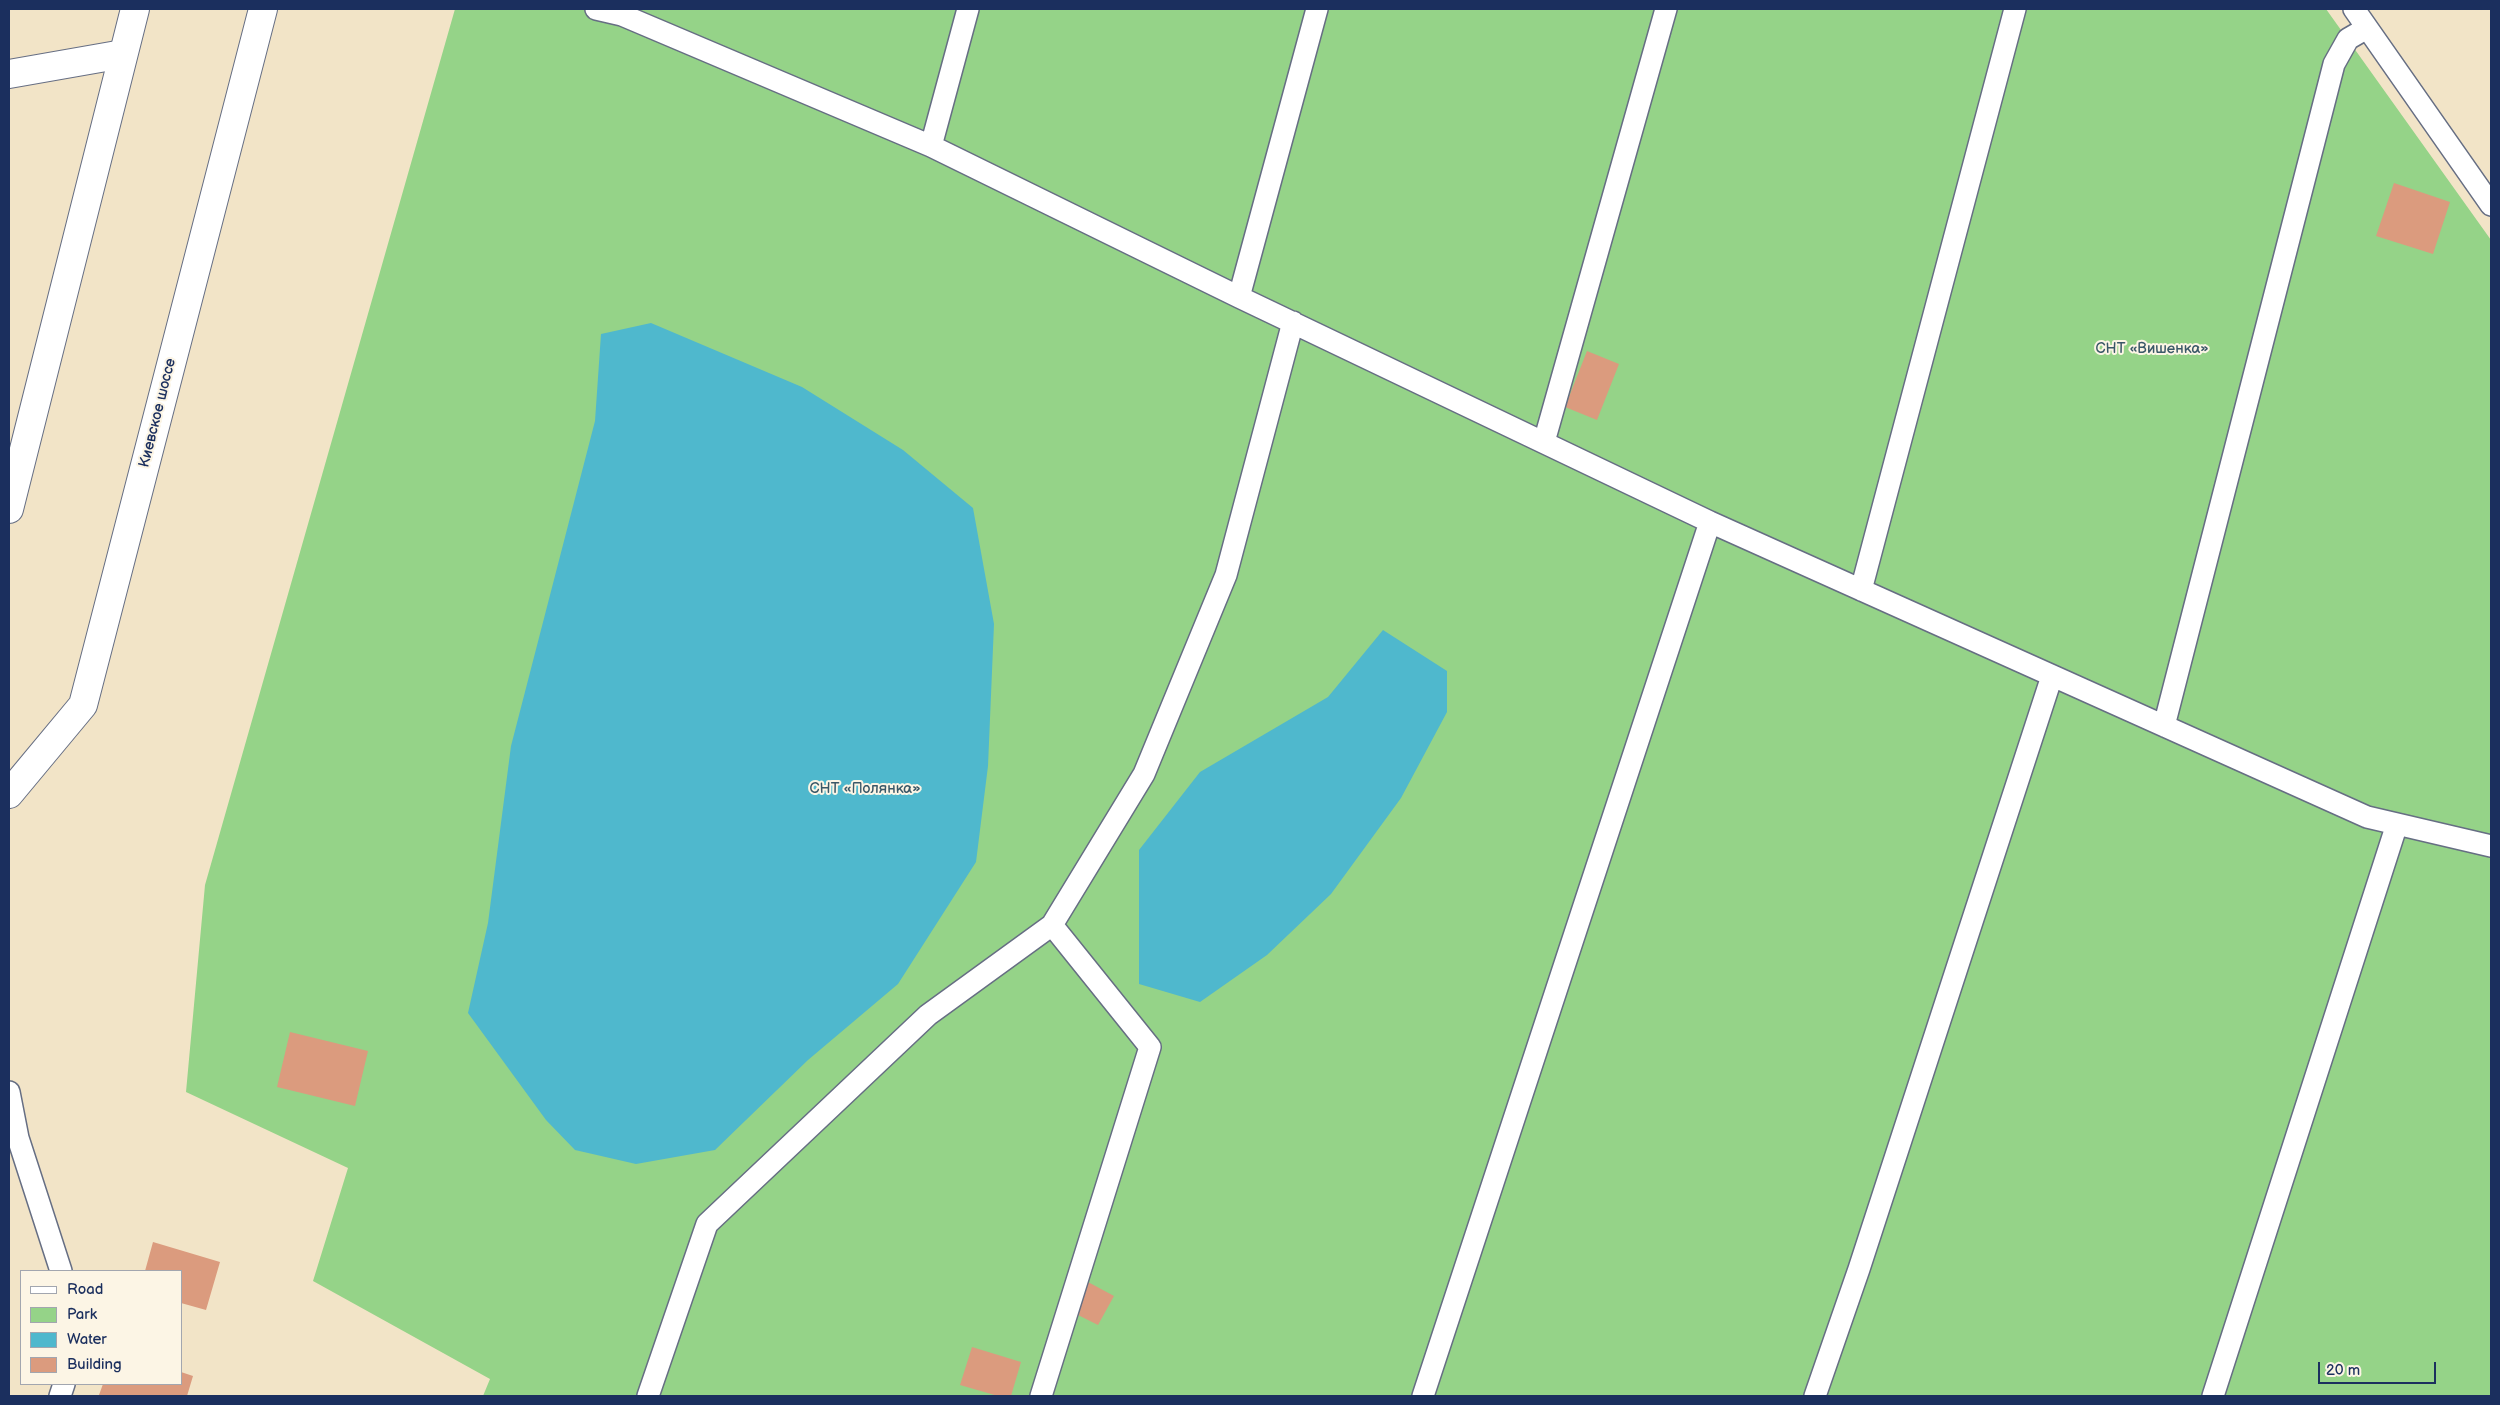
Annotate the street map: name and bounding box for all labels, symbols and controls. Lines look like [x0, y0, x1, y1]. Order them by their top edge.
park label: СНТ «Вишенка» [2095, 340, 2209, 358]
street label: Киевское шоссе [136, 356, 180, 470]
park label: СНТ «Полянка» [809, 780, 921, 798]
legend [20, 1270, 182, 1385]
text: Road [67, 1280, 103, 1299]
text: Park [67, 1305, 97, 1324]
text: Water [67, 1330, 107, 1349]
scale bar [2320, 1352, 2438, 1384]
text: Building [67, 1355, 122, 1374]
text: 20 m [2326, 1361, 2360, 1380]

